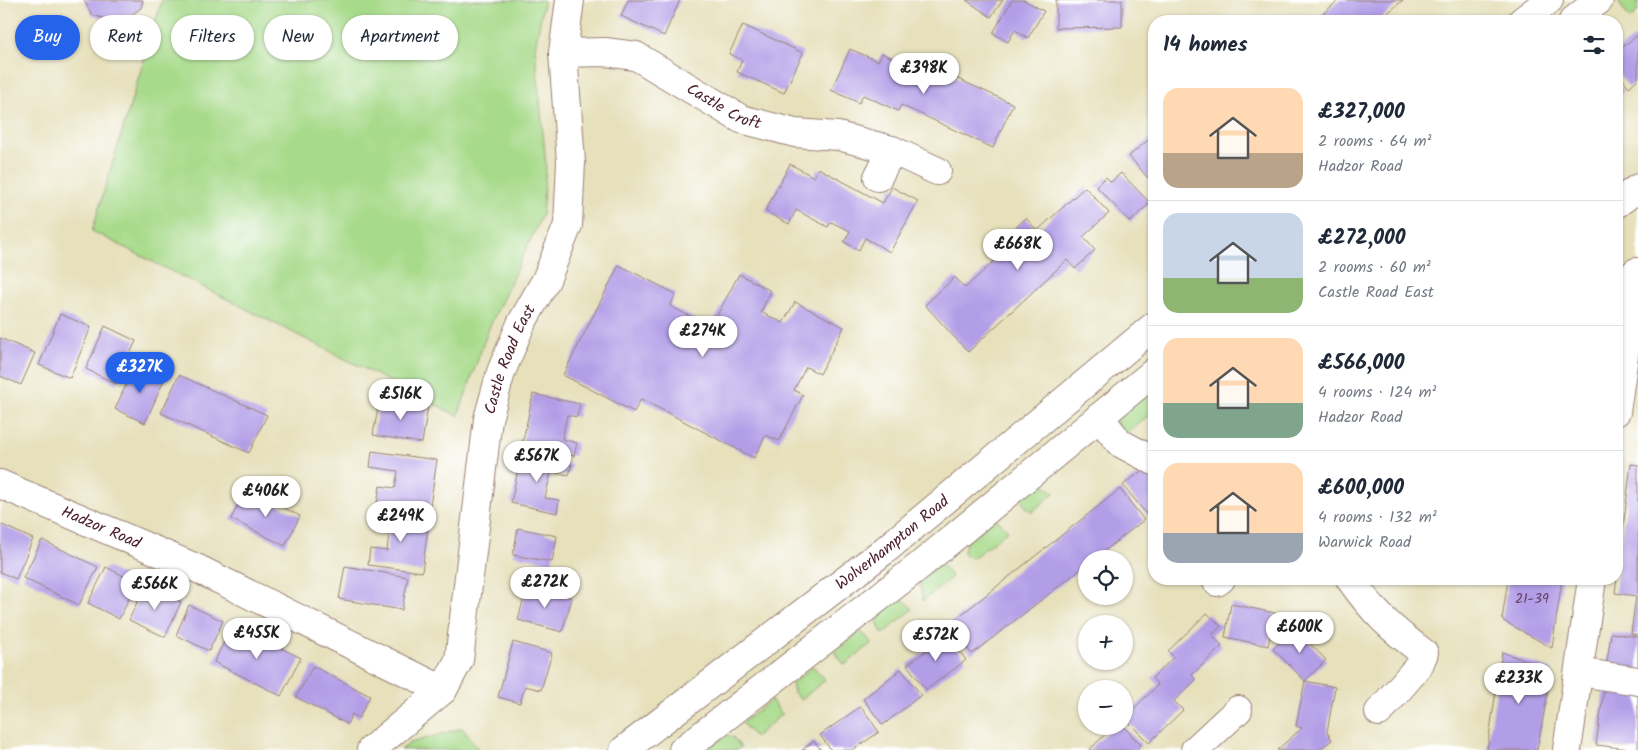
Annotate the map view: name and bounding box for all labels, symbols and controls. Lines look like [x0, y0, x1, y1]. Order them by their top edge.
chip: Buy [15, 15, 80, 60]
chip: Rent [90, 15, 161, 60]
chip: Filters [171, 15, 254, 60]
chip: New [264, 15, 332, 60]
chip: Apartment [342, 15, 458, 60]
text: 14 homes [1163, 29, 1248, 62]
icon: filters [1580, 31, 1608, 59]
pin: £398K [889, 52, 959, 95]
text: £398K [900, 56, 948, 81]
street label: Castle Croft [682, 77, 765, 136]
text: £327,000 [1318, 96, 1405, 129]
icon: home [1203, 108, 1263, 168]
text: 2 rooms · 64 m² [1318, 129, 1431, 154]
text: Hadzor Road [1318, 154, 1402, 179]
text: £272,000 [1318, 222, 1406, 255]
pin: £668K [983, 228, 1053, 271]
text: £668K [994, 232, 1042, 257]
icon: home [1203, 233, 1263, 293]
text: 2 rooms · 60 m² [1318, 255, 1431, 280]
text: Castle Road East [1318, 280, 1434, 305]
street label: Castle Road East [477, 299, 543, 417]
pin: £274K [668, 316, 738, 358]
text: £274K [680, 319, 726, 344]
text: £566,000 [1318, 347, 1405, 380]
pin: £327K [105, 352, 175, 394]
text: £327K [117, 355, 163, 380]
icon: home [1203, 358, 1263, 418]
pin: £516K [366, 378, 436, 421]
text: 4 rooms · 124 m² [1318, 380, 1436, 405]
text: £516K [380, 382, 422, 407]
text: Hadzor Road [1318, 405, 1402, 430]
pin: £567K [502, 440, 572, 483]
text: £567K [514, 444, 560, 469]
text: £600,000 [1318, 472, 1404, 505]
pin: £406K [231, 476, 301, 518]
text: £406K [243, 479, 289, 504]
icon: home [1203, 483, 1263, 543]
street label: Wolverhampton Road [830, 488, 955, 596]
street label: Hadzor Road [57, 499, 146, 556]
pin: £249K [366, 500, 436, 543]
text: £249K [377, 504, 425, 529]
text: 4 rooms · 132 m² [1318, 505, 1437, 530]
text: Warwick Road [1318, 530, 1411, 555]
map controls [1078, 550, 1133, 735]
button: locate [1078, 550, 1133, 605]
pin: £272K [510, 566, 580, 609]
pin: £566K [120, 568, 190, 611]
text: £272K [521, 570, 569, 595]
text: £566K [132, 572, 178, 597]
house number: 21-39 [1515, 588, 1549, 610]
pin: £600K [1265, 612, 1335, 654]
button: + [1078, 615, 1133, 670]
text: £600K [1277, 615, 1323, 640]
pin: £455K [222, 618, 292, 660]
pin: £572K [901, 620, 971, 662]
text: £455K [234, 621, 280, 646]
text: £572K [913, 623, 959, 648]
pin: £233K [1484, 662, 1554, 705]
text: £233K [1495, 666, 1543, 691]
button: − [1078, 680, 1133, 735]

